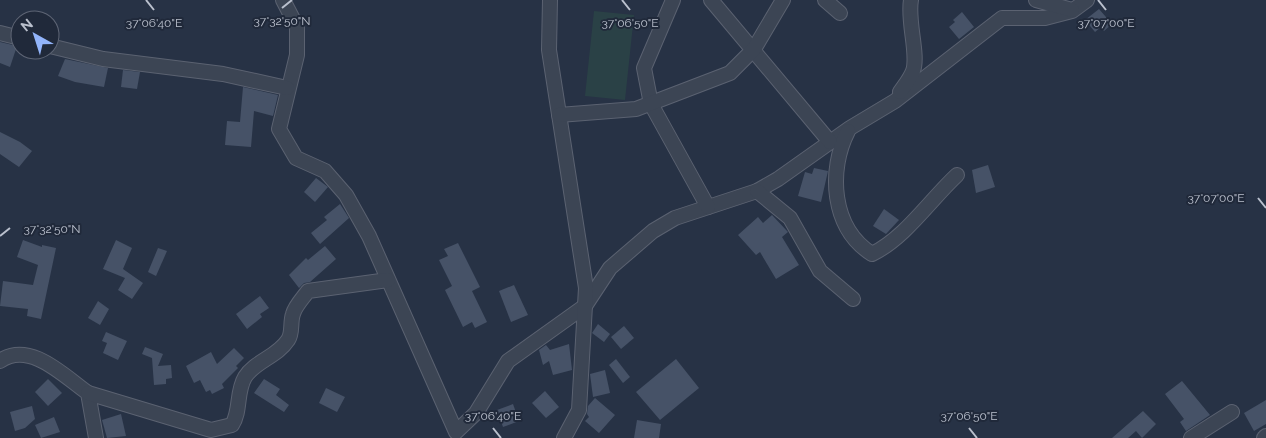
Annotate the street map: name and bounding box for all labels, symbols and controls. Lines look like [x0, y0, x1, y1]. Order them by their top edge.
north arrow [10, 10, 60, 60]
text: 37°32'50"N [253, 14, 311, 28]
text: N [18, 15, 36, 34]
text: 37°06'40"E [126, 16, 182, 30]
text: 37°06'50"E [601, 16, 659, 30]
text: 37°07'00"E [1077, 16, 1135, 30]
text: 37°07'00"E [1187, 191, 1245, 205]
text: 37°32'50"N [23, 222, 81, 236]
text: 37°06'40"E [465, 409, 521, 423]
text: 37°06'50"E [940, 409, 998, 423]

